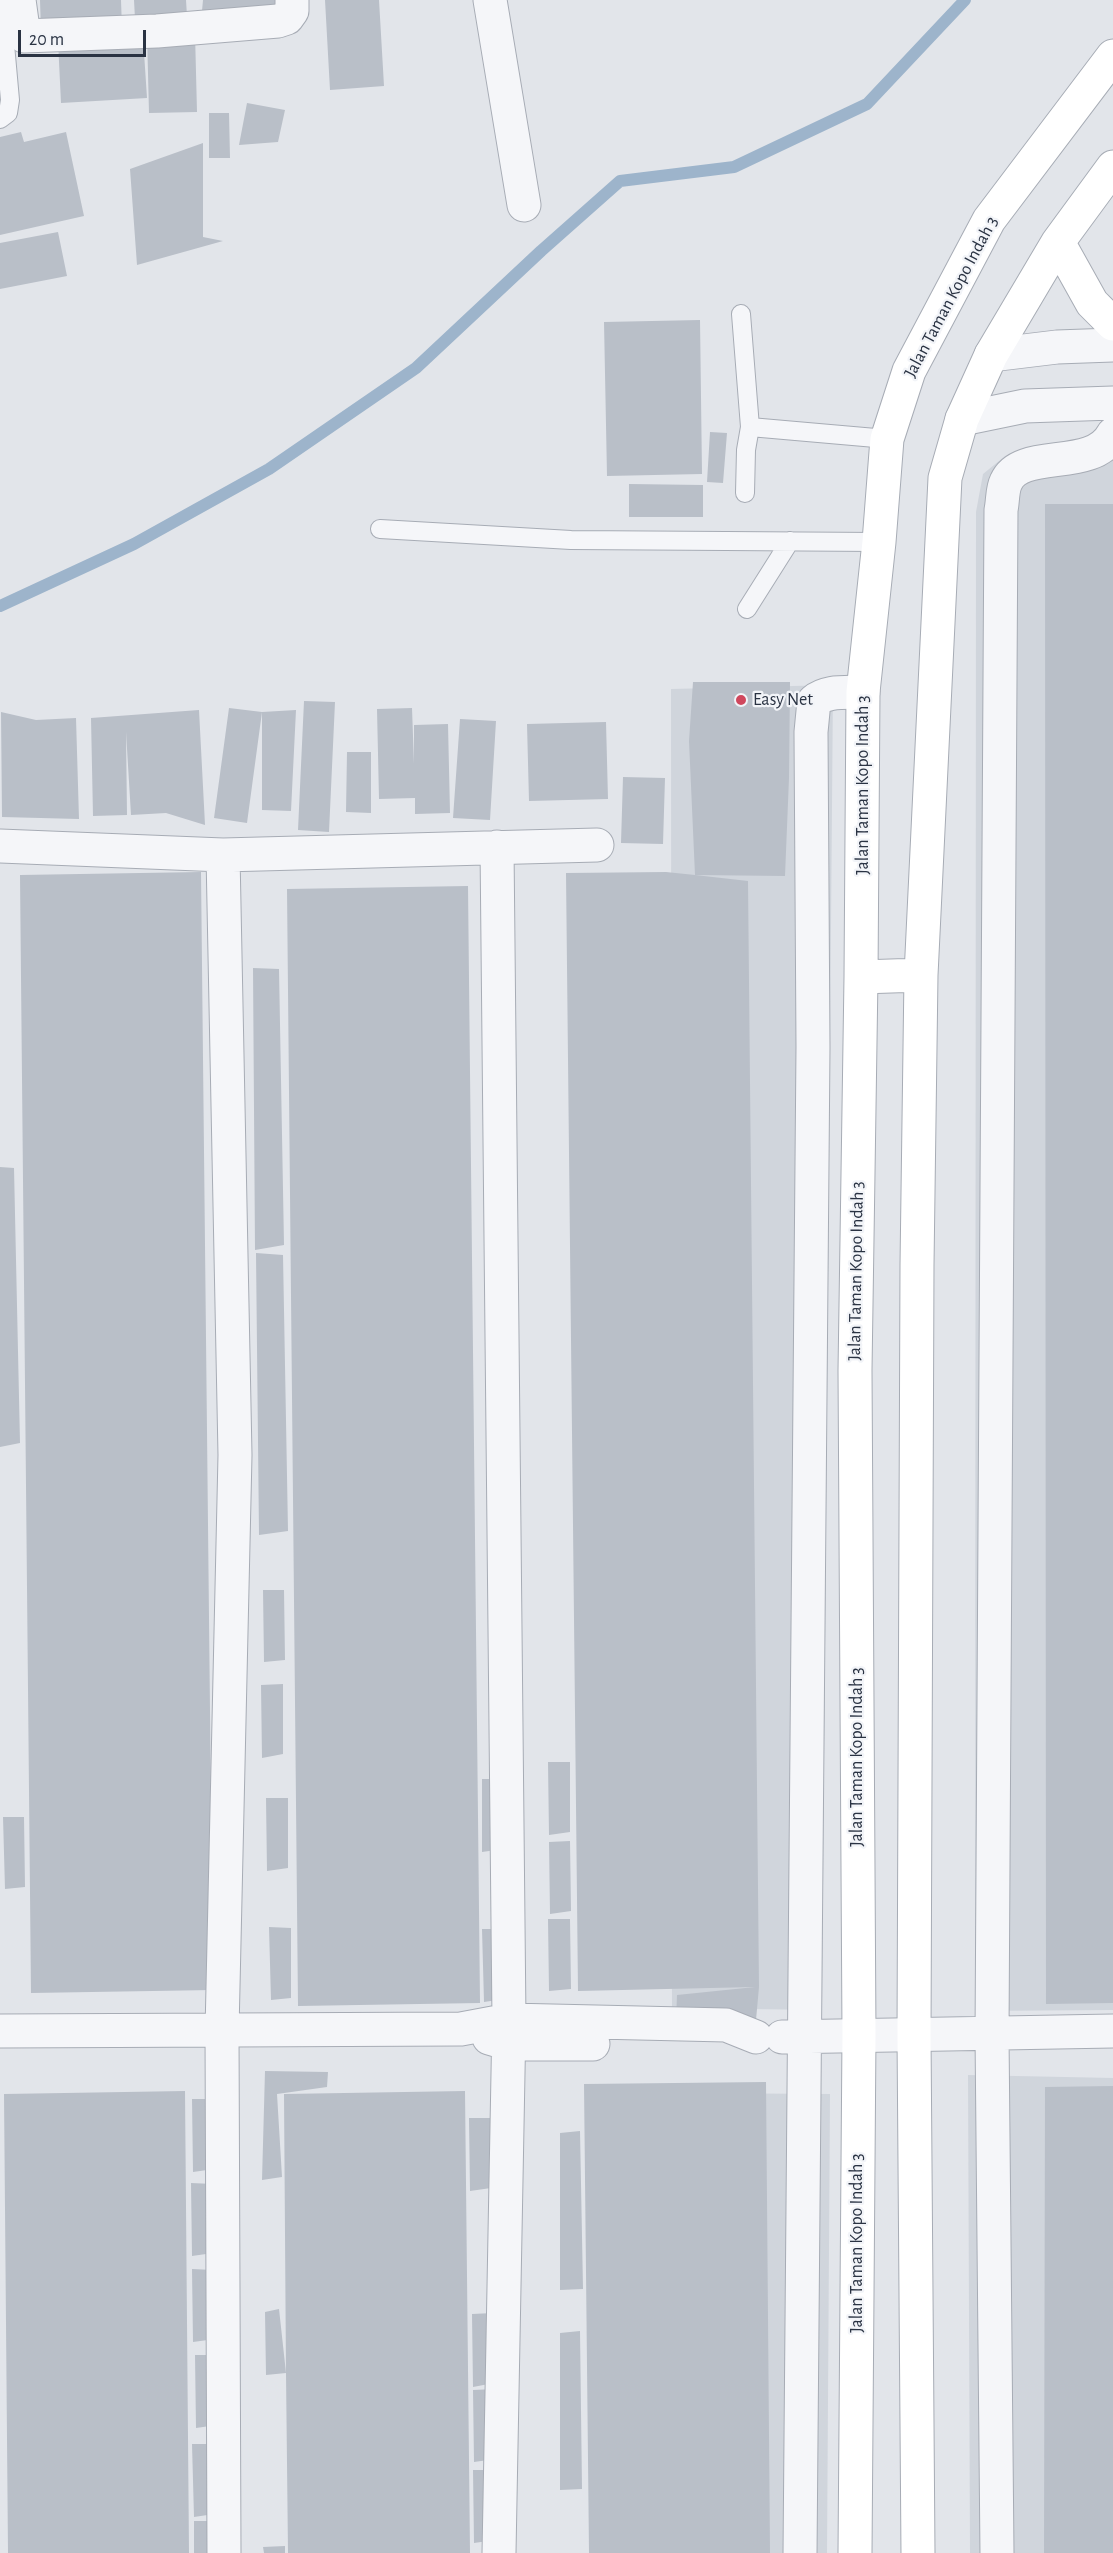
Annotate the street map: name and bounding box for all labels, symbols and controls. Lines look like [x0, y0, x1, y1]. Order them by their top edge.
scale bar [21, 18, 148, 56]
text: 20 m [29, 31, 64, 49]
street label: Jalan Taman Kopo Indah 3 [899, 213, 1003, 381]
place label: Easy Net [753, 689, 813, 711]
marker: Easy Net [734, 693, 748, 707]
street label: Jalan Taman Kopo Indah 3 [852, 695, 874, 875]
street label: Jalan Taman Kopo Indah 3 [844, 1181, 868, 1361]
street label: Jalan Taman Kopo Indah 3 [846, 1667, 868, 1847]
street label: Jalan Taman Kopo Indah 3 [846, 2153, 868, 2333]

